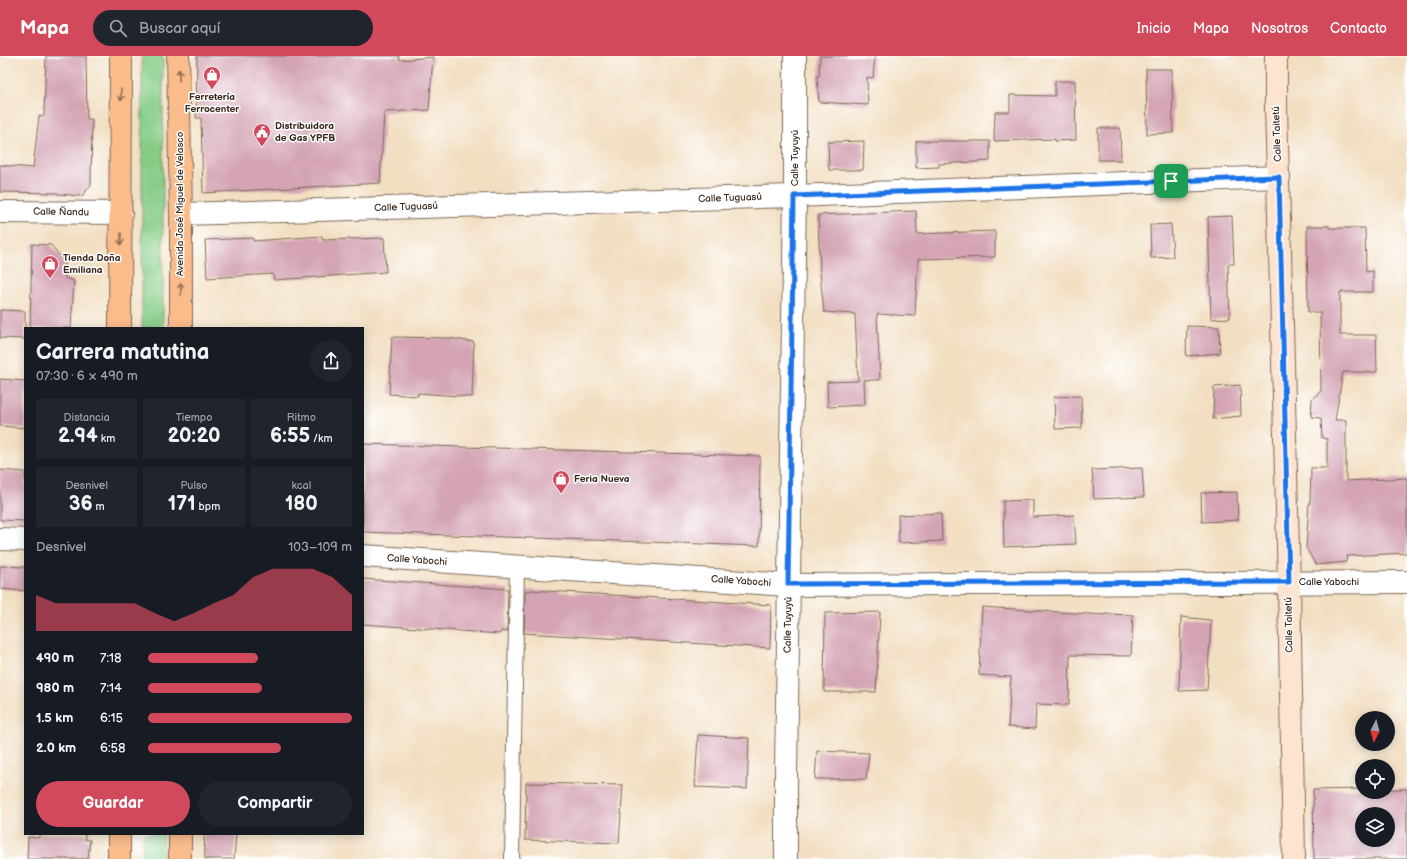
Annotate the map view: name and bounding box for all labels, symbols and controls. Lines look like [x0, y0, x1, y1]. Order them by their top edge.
search box [93, 10, 373, 46]
text: Mapa [20, 17, 69, 40]
icon: search [107, 17, 129, 39]
text: Buscar aquí [139, 19, 220, 38]
text: Inicio [1137, 20, 1171, 37]
text: Mapa [1193, 20, 1229, 37]
text: Nosotros [1251, 20, 1308, 37]
text: Contacto [1330, 20, 1387, 37]
shop icon: Ferretería Ferrocenter [202, 65, 222, 90]
one-way arrow [175, 69, 183, 82]
one-way arrow [117, 88, 125, 101]
place label: Ferretería Ferrocenter [185, 91, 240, 115]
street label: Calle Taitetú [1270, 106, 1284, 162]
place label: Distribuidora de Gas YPFB [275, 120, 335, 144]
public building icon: Distribuidora de Gas YPFB [252, 122, 272, 147]
street label: Calle Tuyuyú [789, 130, 801, 186]
street label: Avenida José Miguel de Velasco [174, 131, 186, 276]
pin [1154, 164, 1188, 198]
icon: arrive [1160, 170, 1182, 192]
street label: Calle Tuguasú [698, 191, 762, 205]
street label: Calle Tuguasú [374, 200, 438, 214]
street label: Calle Ñandu [33, 206, 89, 218]
one-way arrow [117, 232, 125, 245]
place label: Tienda Doña Emiliana [63, 252, 121, 276]
shop icon: Tienda Doña Emiliana [40, 254, 60, 279]
one-way arrow [177, 283, 185, 296]
text: Carrera matutina [36, 339, 209, 366]
button: share [310, 340, 352, 382]
text: 07:30 · 6 × 490 m [36, 368, 138, 384]
text: Distancia [64, 411, 110, 424]
text: Tiempo [175, 411, 213, 424]
text: Ritmo [287, 411, 316, 424]
text: 2.94 [58, 424, 98, 448]
text: 20:20 [168, 424, 220, 448]
text: 6:55 [270, 424, 310, 448]
text: km [98, 432, 115, 445]
text: /km [310, 432, 333, 445]
shop icon: Feria Nueva [551, 469, 571, 494]
place label: Feria Nueva [574, 473, 630, 485]
text: Desnivel [65, 479, 108, 492]
text: Pulso [180, 479, 208, 492]
text: kcal [291, 479, 311, 492]
text: 36 [69, 492, 93, 516]
text: 171 [168, 492, 196, 516]
text: 180 [285, 492, 318, 516]
text: m [93, 500, 105, 513]
text: bpm [196, 500, 220, 513]
text: Desnivel [36, 539, 86, 555]
text: 103–109 m [288, 539, 352, 555]
street label: Calle Yabochi [386, 552, 448, 568]
street label: Calle Yabochi [710, 573, 772, 589]
street label: Calle Yabochi [1299, 576, 1359, 588]
street label: Calle Tuyuyú [782, 597, 794, 653]
street label: Calle Taitetú [1283, 597, 1295, 653]
text: 490 m [36, 650, 74, 666]
text: 7:18 [100, 650, 122, 666]
text: 980 m [36, 680, 74, 696]
text: 7:14 [100, 680, 122, 696]
text: 1.5 km [36, 710, 73, 726]
text: 6:15 [100, 710, 123, 726]
north arrow [1355, 711, 1395, 751]
map controls [1355, 711, 1395, 847]
text: 2.0 km [36, 740, 76, 756]
text: 6:58 [100, 740, 126, 756]
button: locate [1355, 759, 1395, 799]
button: Guardar [36, 781, 190, 827]
button: Compartir [198, 781, 352, 827]
button: layers [1355, 807, 1395, 847]

